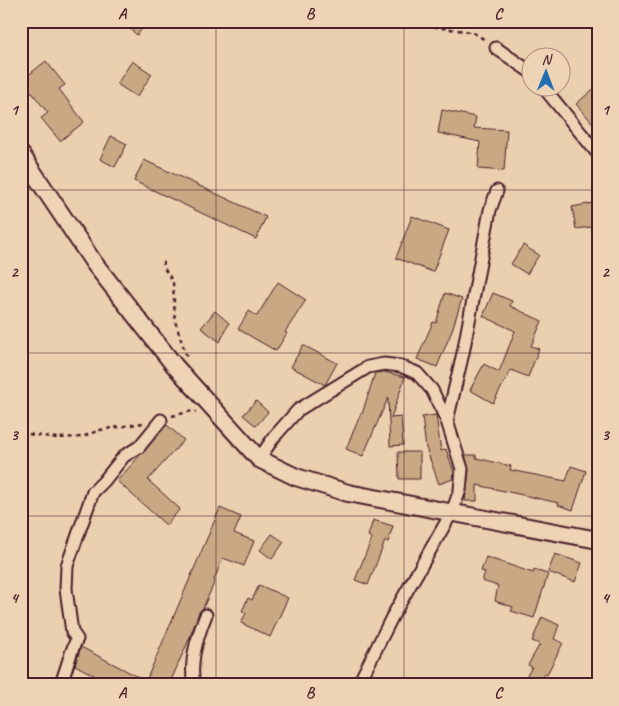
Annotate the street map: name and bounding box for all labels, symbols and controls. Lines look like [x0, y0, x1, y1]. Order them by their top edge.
text: A [118, 4, 128, 24]
text: B [306, 4, 316, 24]
text: C [494, 4, 504, 24]
north arrow [522, 48, 572, 98]
text: N [542, 51, 553, 68]
text: 1 [10, 100, 19, 120]
text: 1 [601, 100, 610, 120]
text: 2 [10, 262, 19, 282]
text: 2 [601, 262, 610, 282]
text: 3 [10, 425, 19, 445]
text: 3 [601, 425, 610, 445]
text: 4 [10, 588, 19, 608]
text: 4 [601, 588, 610, 608]
text: A [118, 683, 128, 703]
text: B [306, 683, 316, 703]
text: C [494, 683, 504, 703]

